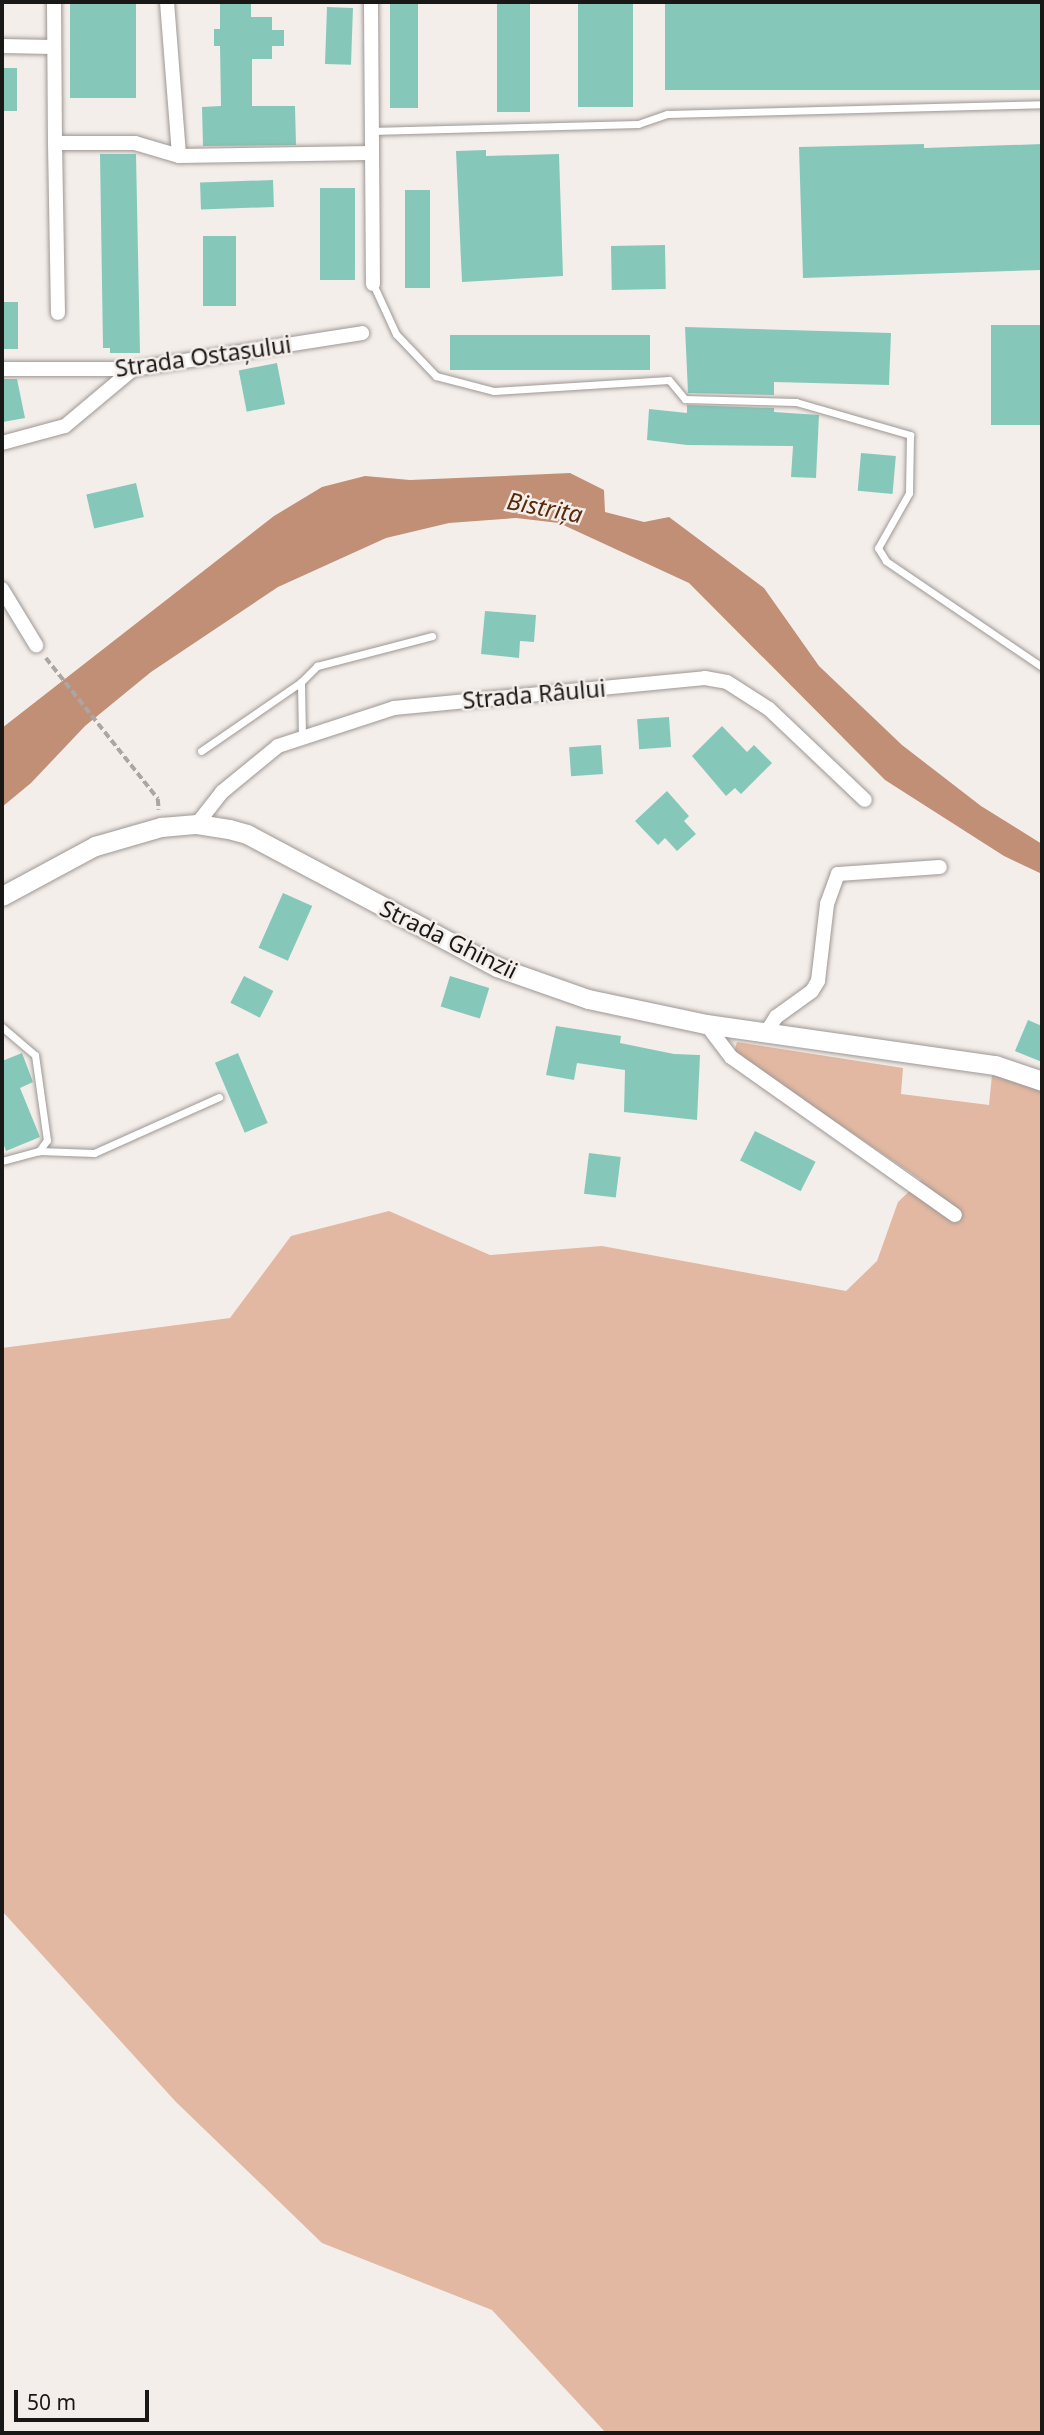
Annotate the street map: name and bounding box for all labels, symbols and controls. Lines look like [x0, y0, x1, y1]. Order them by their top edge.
street label: Strada Ostașului [113, 330, 293, 382]
water label: Bistrița [505, 486, 585, 528]
street label: Strada Râului [461, 674, 607, 714]
street label: Strada Ghinzii [376, 894, 522, 984]
scale bar [18, 2376, 152, 2420]
text: 50 m [27, 2388, 76, 2416]

